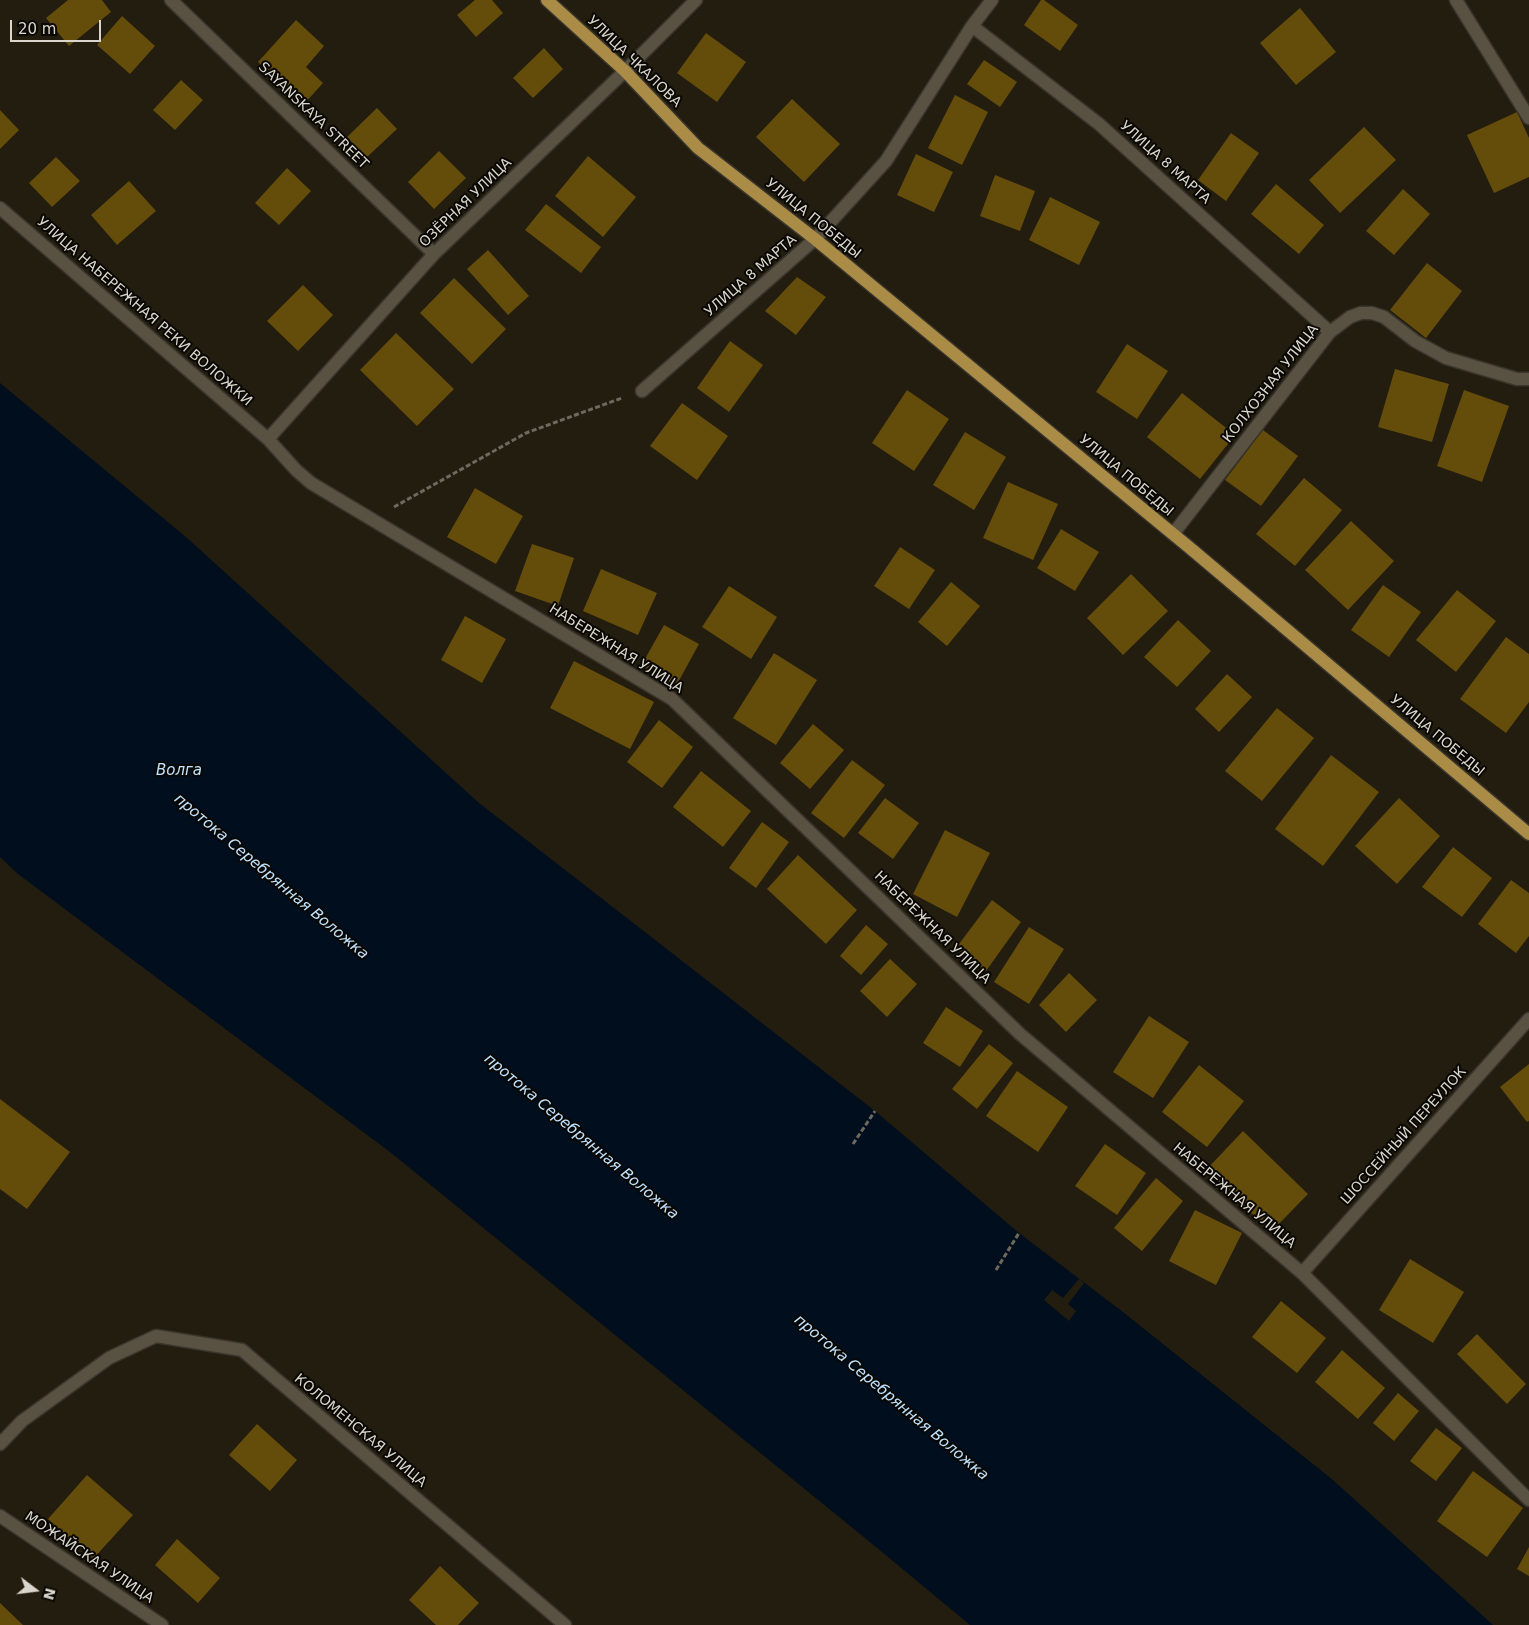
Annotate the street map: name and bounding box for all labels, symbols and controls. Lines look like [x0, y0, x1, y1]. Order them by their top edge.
scale bar [12, 10, 104, 42]
street label: УЛИЦА ЧКАЛОВА [583, 13, 685, 111]
text: 20 m [18, 20, 56, 38]
street label: SAYANSKAYA STREET [255, 59, 371, 173]
street label: УЛИЦА 8 МАРТА [1116, 118, 1214, 208]
street label: ОЗЁРНАЯ УЛИЦА [416, 155, 516, 251]
street label: УЛИЦА ПОБЕДЫ [762, 175, 864, 263]
street label: УЛИЦА НАБЕРЕЖНАЯ РЕКИ ВОЛОЖКИ [33, 214, 255, 410]
street label: УЛИЦА 8 МАРТА [702, 232, 800, 320]
street label: КОЛХОЗНАЯ УЛИЦА [1220, 322, 1322, 446]
street label: УЛИЦА ПОБЕДЫ [1076, 432, 1176, 520]
street label: НАБЕРЕЖНАЯ УЛИЦА [546, 601, 686, 697]
street label: УЛИЦА ПОБЕДЫ [1387, 692, 1487, 780]
water label: Волга [156, 762, 202, 780]
water label: протока Серебрянная Воложка [170, 790, 372, 964]
street label: НАБЕРЕЖНАЯ УЛИЦА [870, 868, 994, 988]
water label: протока Серебрянная Воложка [480, 1050, 682, 1224]
street label: ШОССЕЙНЫЙ ПЕРЕУЛОК [1338, 1064, 1470, 1208]
street label: НАБЕРЕЖНАЯ УЛИЦА [1169, 1140, 1299, 1252]
water label: протока Серебрянная Воложка [790, 1311, 992, 1485]
street label: КОЛОМЕНСКАЯ УЛИЦА [290, 1371, 430, 1491]
street label: МОЖАЙСКАЯ УЛИЦА [21, 1509, 157, 1607]
north arrow [10, 1565, 60, 1615]
text: N [40, 1586, 59, 1602]

